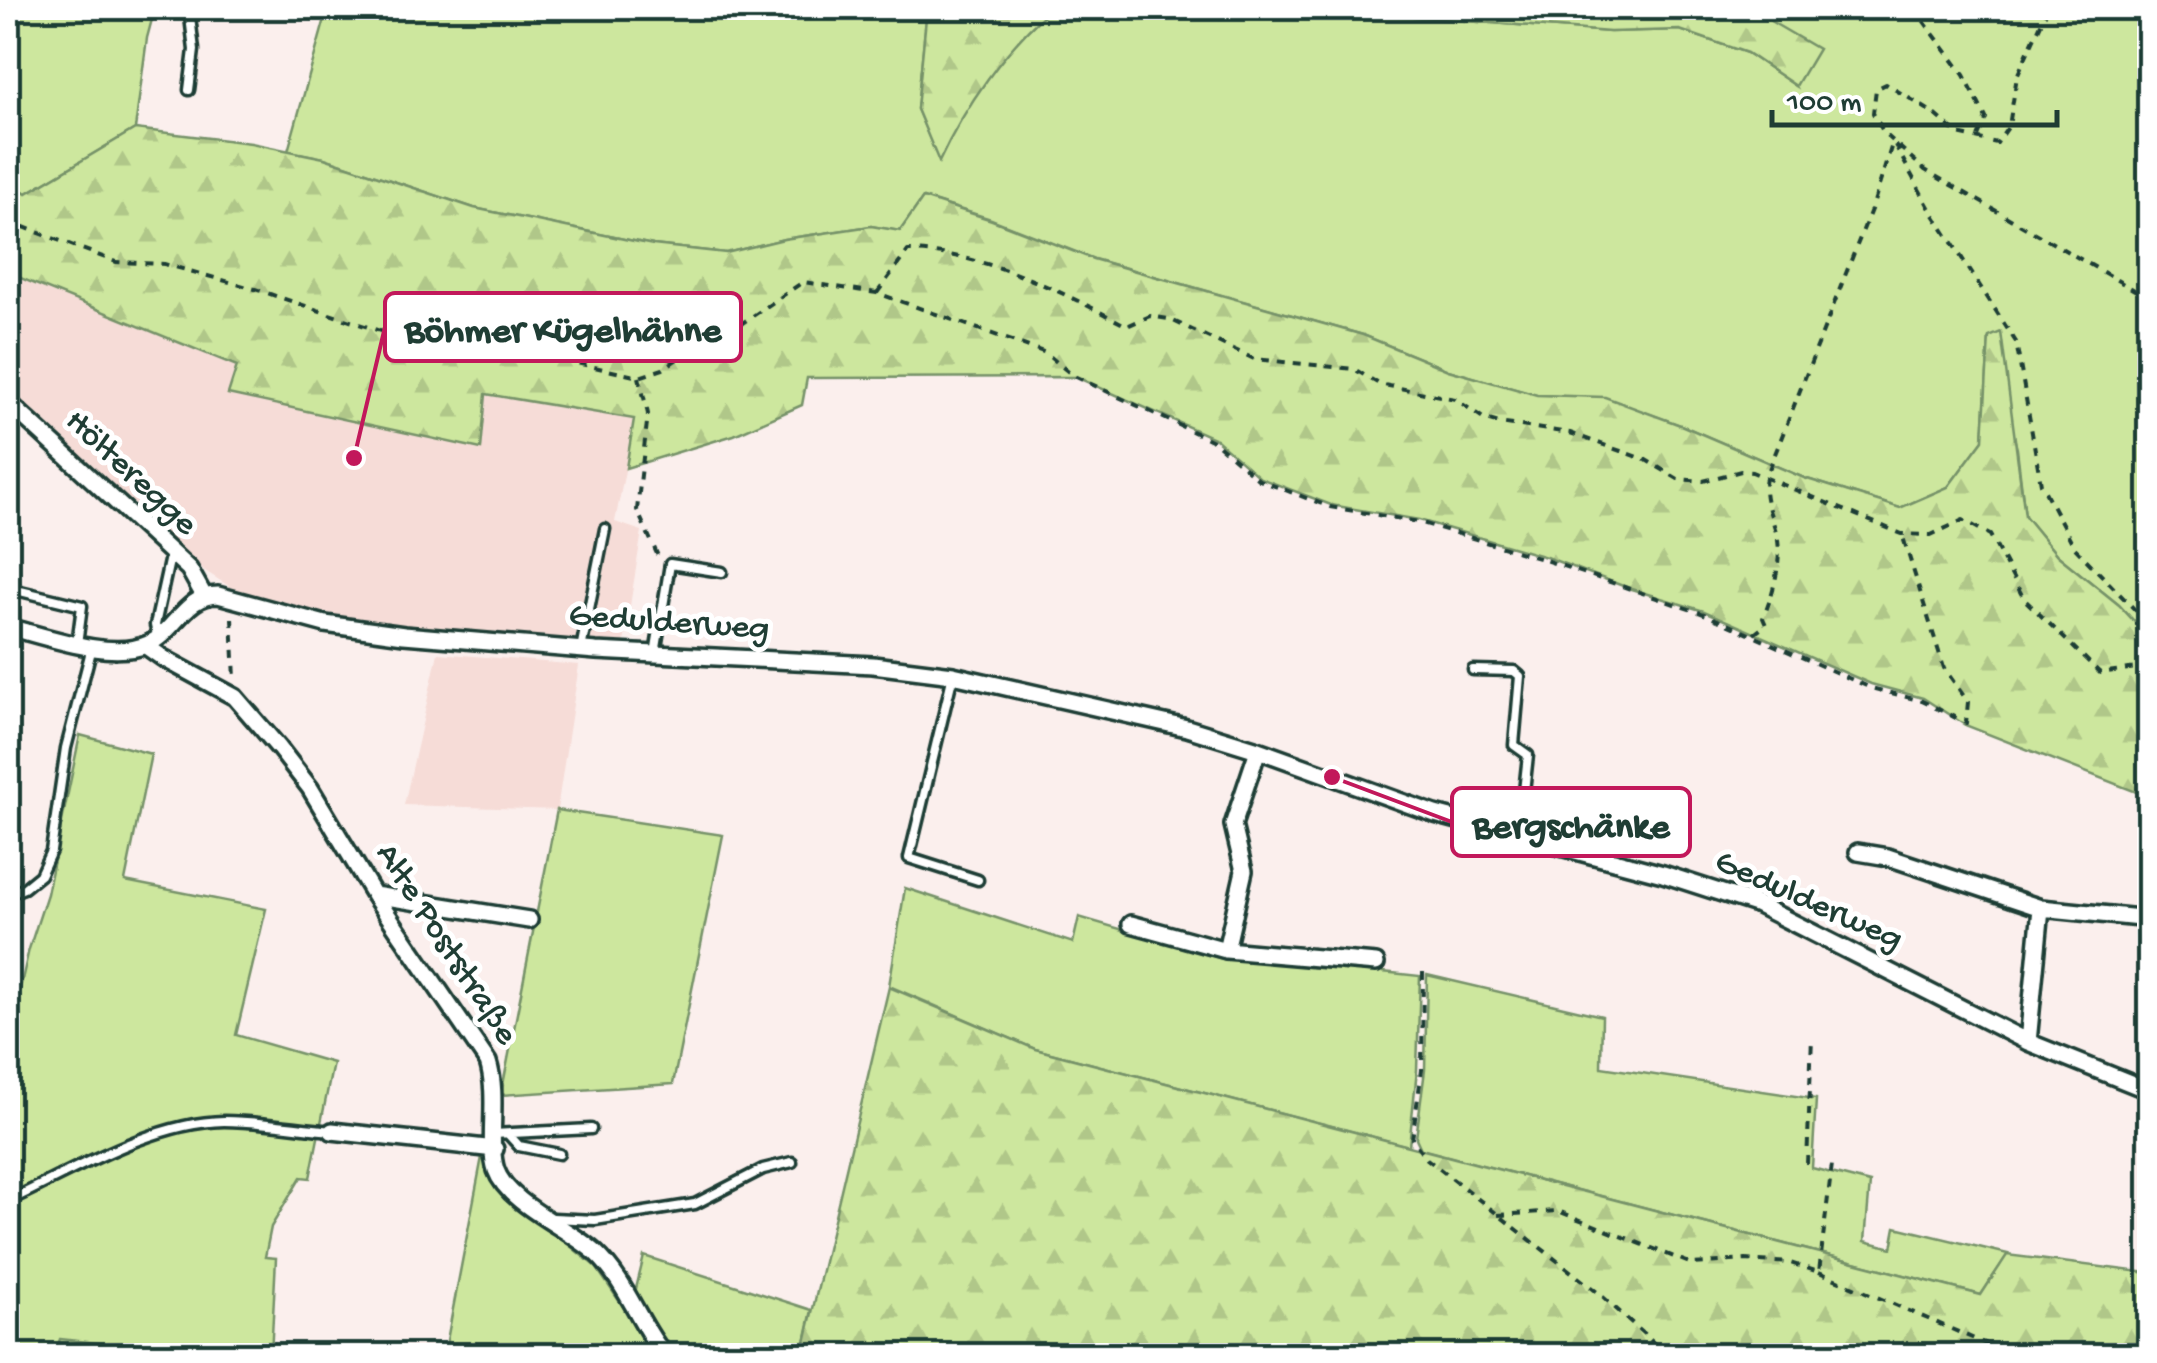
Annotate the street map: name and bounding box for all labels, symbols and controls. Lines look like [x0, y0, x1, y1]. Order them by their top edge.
scale bar [1772, 65, 2057, 127]
text: 100 m [1786, 87, 1862, 122]
callout: Böhmer Kügelhähne [385, 293, 741, 361]
text: Böhmer Kügelhähne [403, 311, 723, 355]
street label: Hölteregge [55, 402, 206, 546]
street label: Gedulderweg [567, 597, 771, 651]
callout: Bergschänke [1452, 788, 1690, 856]
text: Bergschänke [1470, 807, 1671, 851]
street label: Alte Poststraße [365, 837, 526, 1054]
street label: Gedulderweg [1708, 842, 1908, 962]

